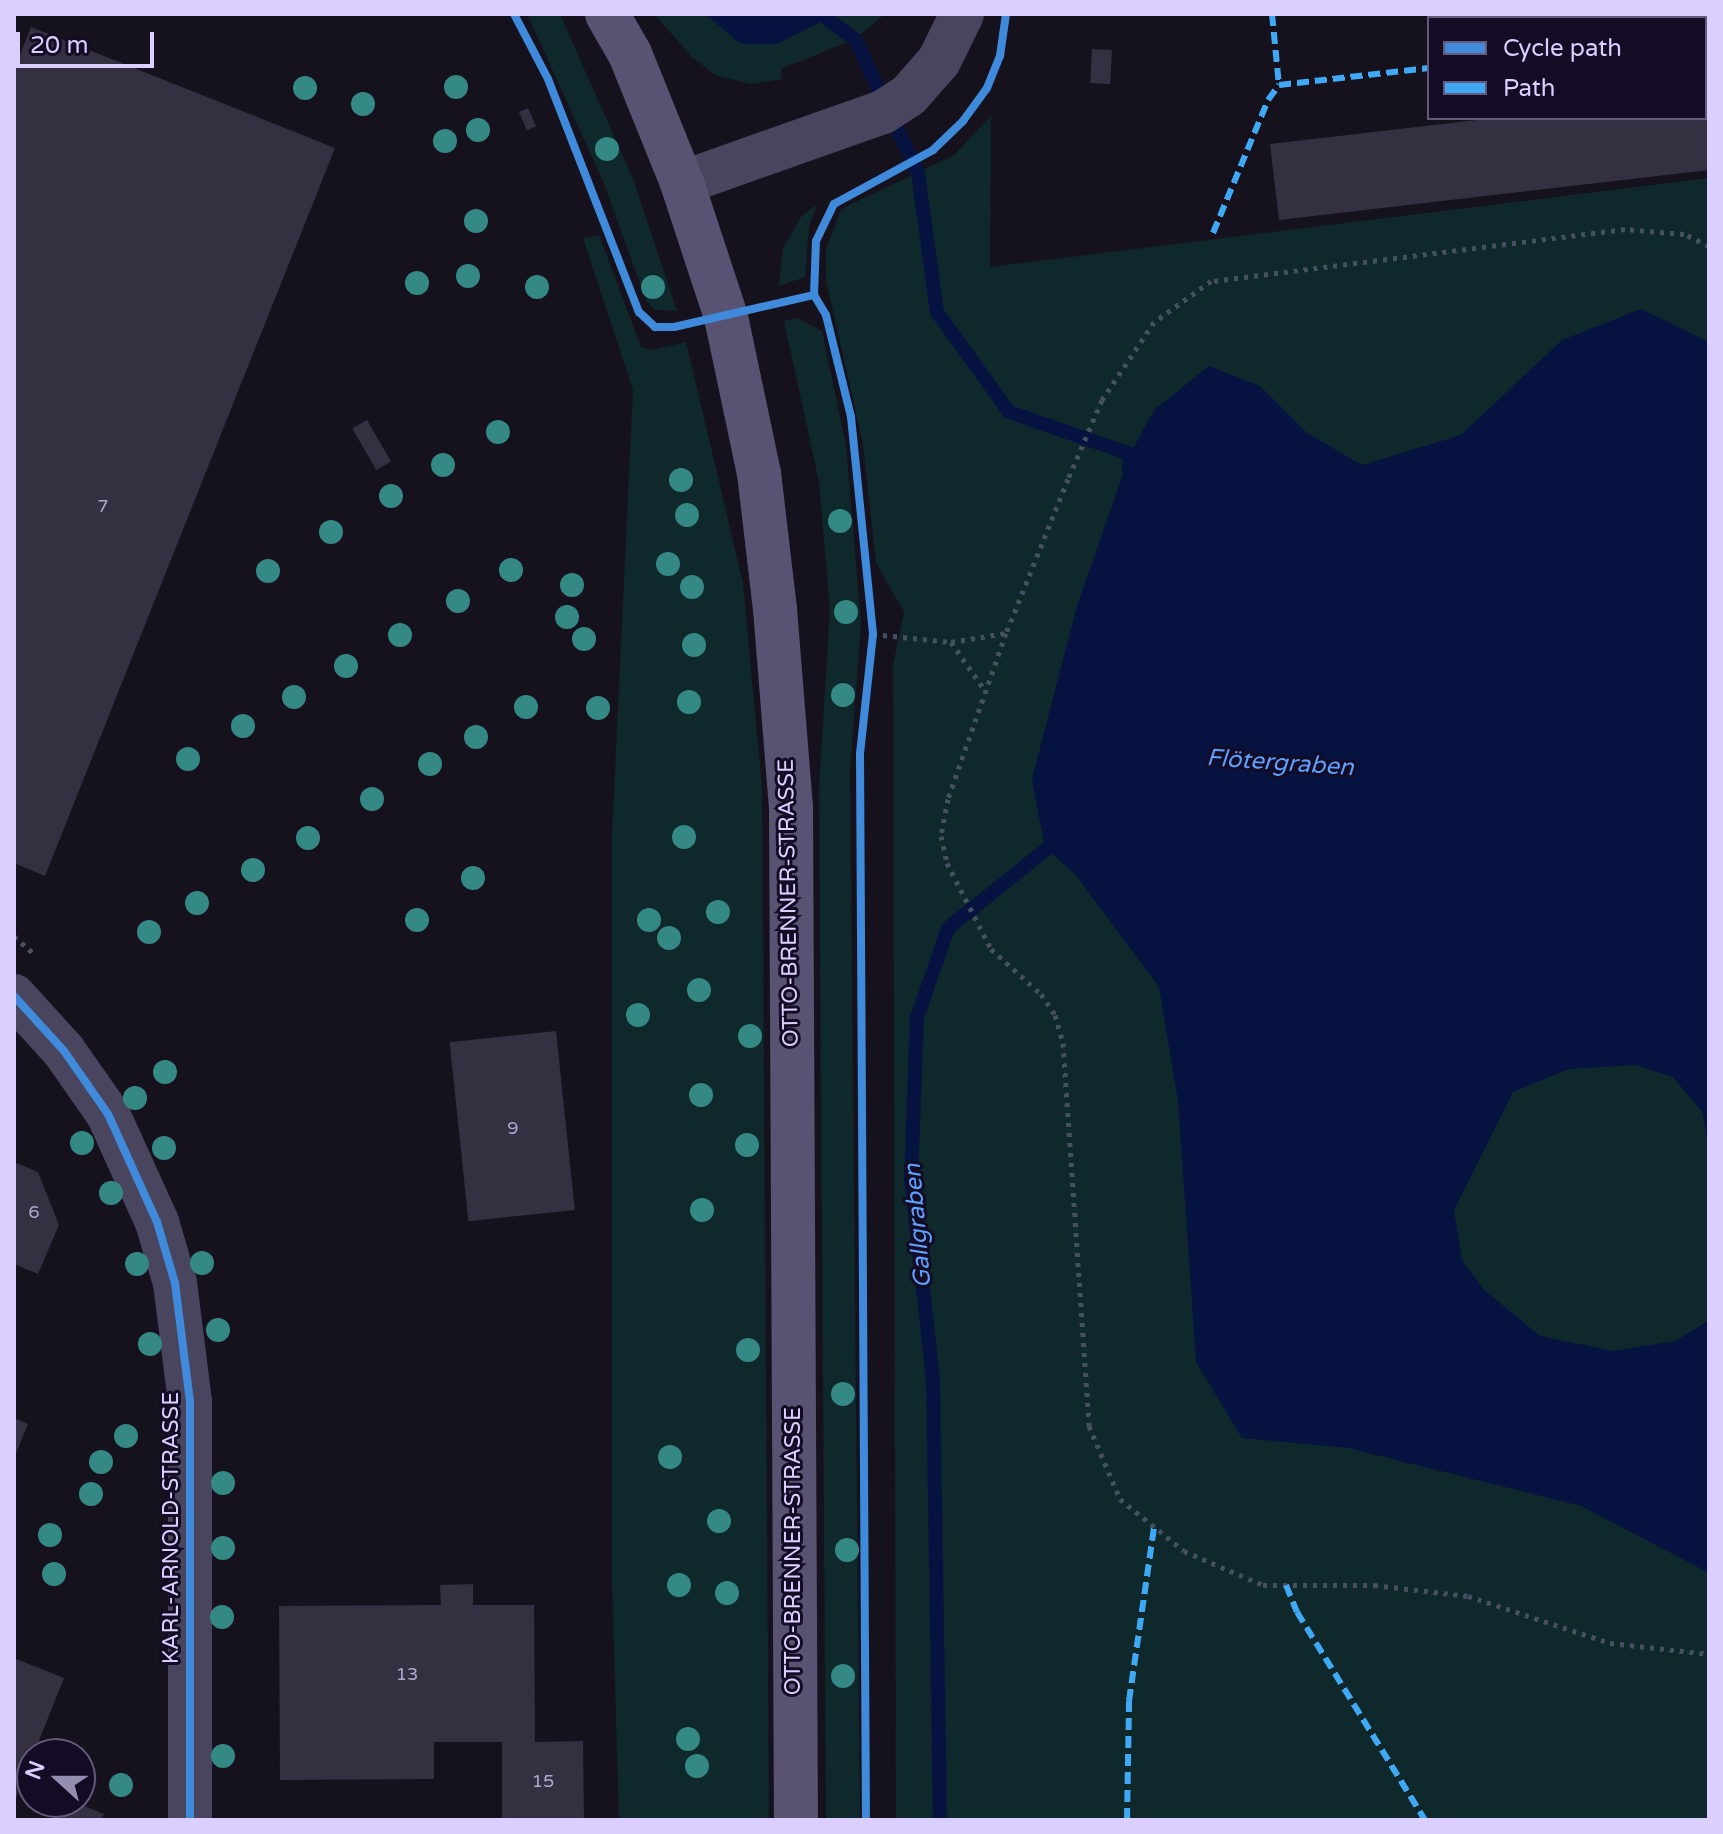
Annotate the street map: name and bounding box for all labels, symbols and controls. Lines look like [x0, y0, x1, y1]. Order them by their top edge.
scale bar [20, 16, 158, 66]
legend [1427, 16, 1707, 120]
text: 20 m [30, 31, 88, 60]
text: Cycle path [1503, 34, 1622, 63]
text: Path [1503, 74, 1556, 103]
house number: 7 [97, 495, 109, 517]
water label: Flötergraben [1205, 743, 1355, 783]
street label: OTTO-BRENNER-STRASSE [773, 759, 805, 1047]
house number: 9 [507, 1117, 519, 1139]
water label: Gallgraben [898, 1163, 938, 1289]
house number: 6 [28, 1201, 40, 1223]
street label: KARL-ARNOLD-STRASSE [159, 1392, 185, 1664]
street label: OTTO-BRENNER-STRASSE [781, 1407, 807, 1695]
house number: 13 [396, 1663, 418, 1685]
north arrow [16, 1738, 96, 1818]
text: N [20, 1757, 51, 1783]
house number: 15 [532, 1770, 554, 1792]

